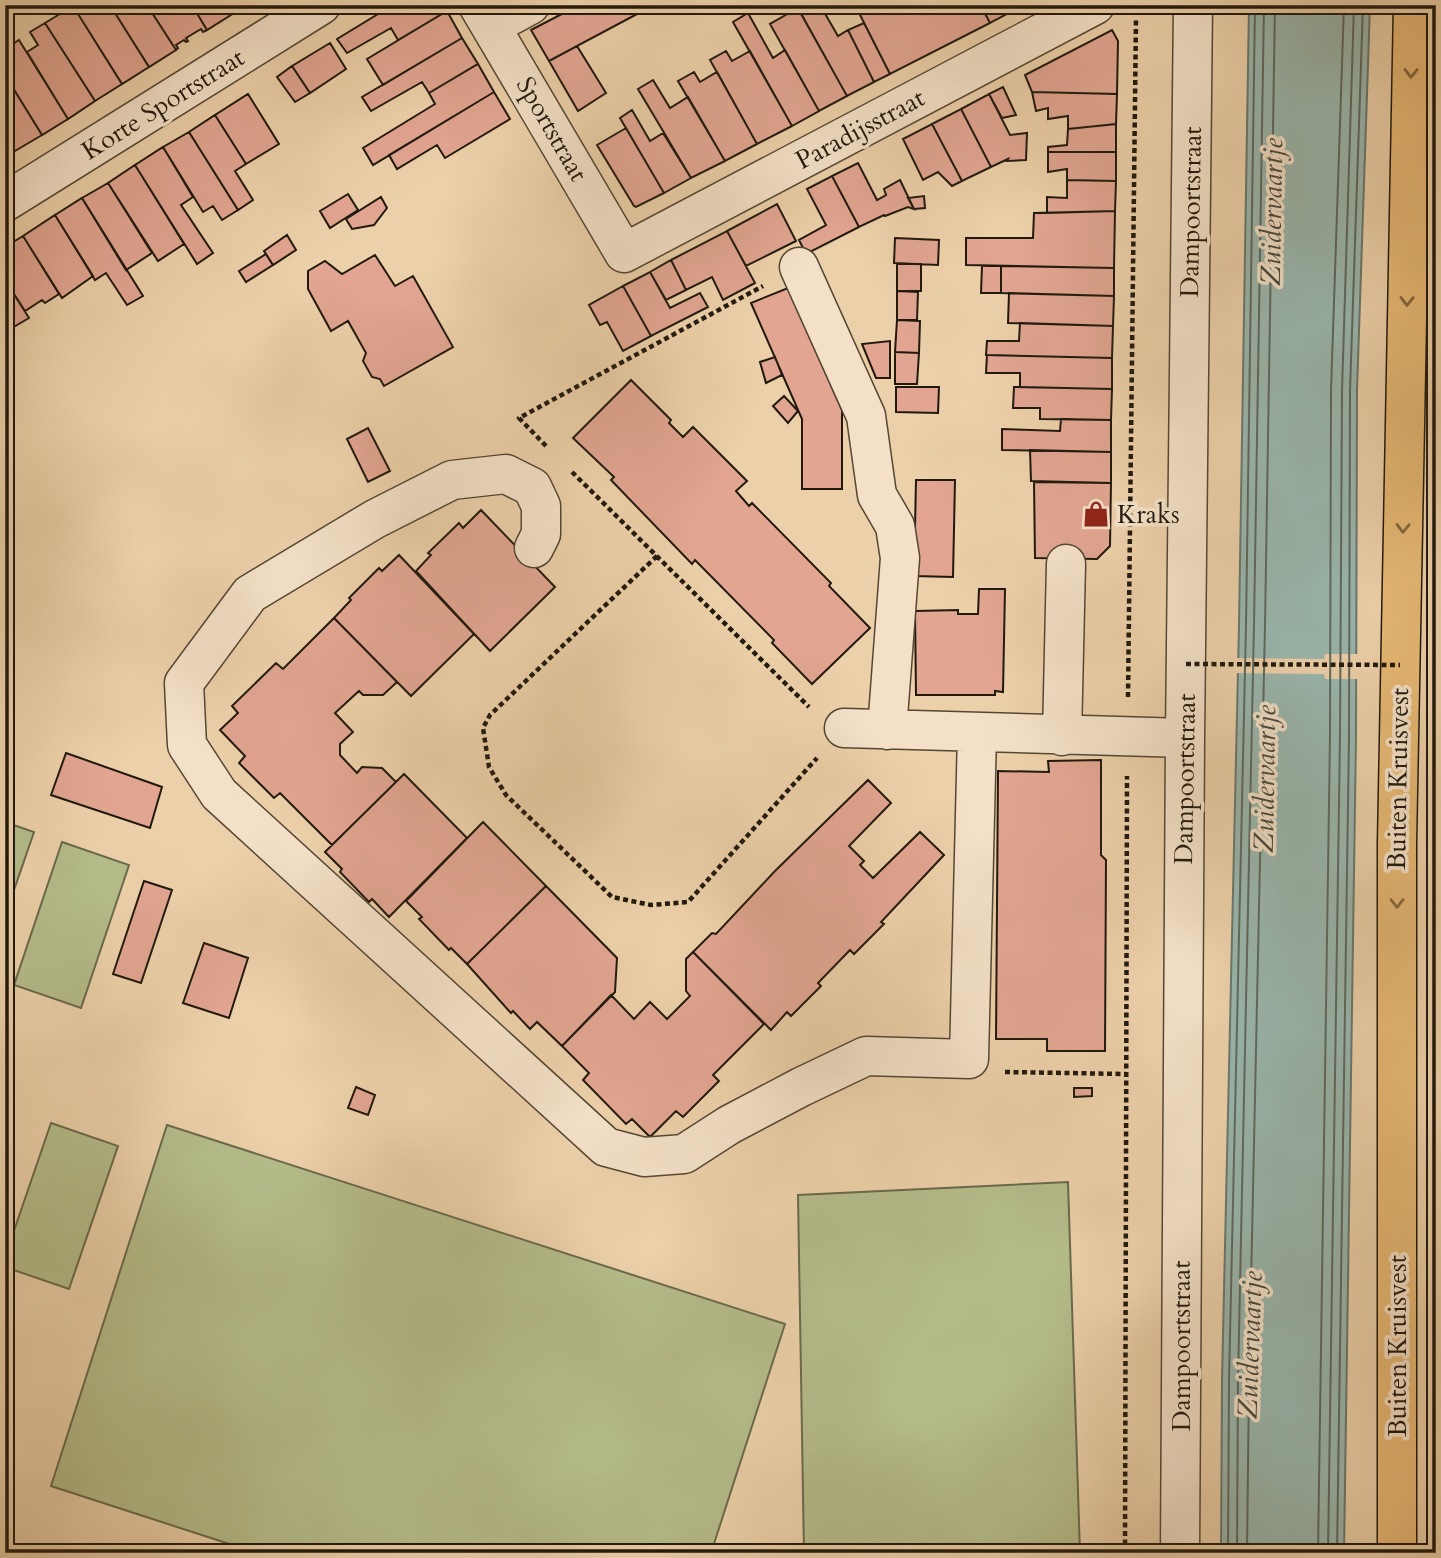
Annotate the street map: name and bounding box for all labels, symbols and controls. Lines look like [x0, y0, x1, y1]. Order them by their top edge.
street label: Korte Sportstraat [75, 40, 251, 168]
one-way arrow [1404, 68, 1419, 79]
street label: Sportstraat [508, 70, 596, 188]
street label: Paradijsstraat [789, 80, 931, 178]
street label: Dampoortstraat [1172, 126, 1210, 298]
water label: Zuidervaartje [1252, 138, 1292, 286]
one-way arrow [1399, 296, 1415, 307]
place label: Kraks [1117, 497, 1180, 532]
shop icon: Kraks [1081, 499, 1111, 529]
one-way arrow [1395, 524, 1411, 534]
street label: Buiten Kruisvest [1379, 688, 1417, 870]
street label: Dampoortstraat [1166, 693, 1204, 865]
water label: Zuidervaartje [1245, 705, 1285, 853]
one-way arrow [1389, 898, 1405, 909]
street label: Buiten Kruisvest [1380, 1255, 1415, 1437]
street label: Dampoortstraat [1164, 1260, 1199, 1432]
water label: Zuidervaartje [1228, 1270, 1272, 1420]

